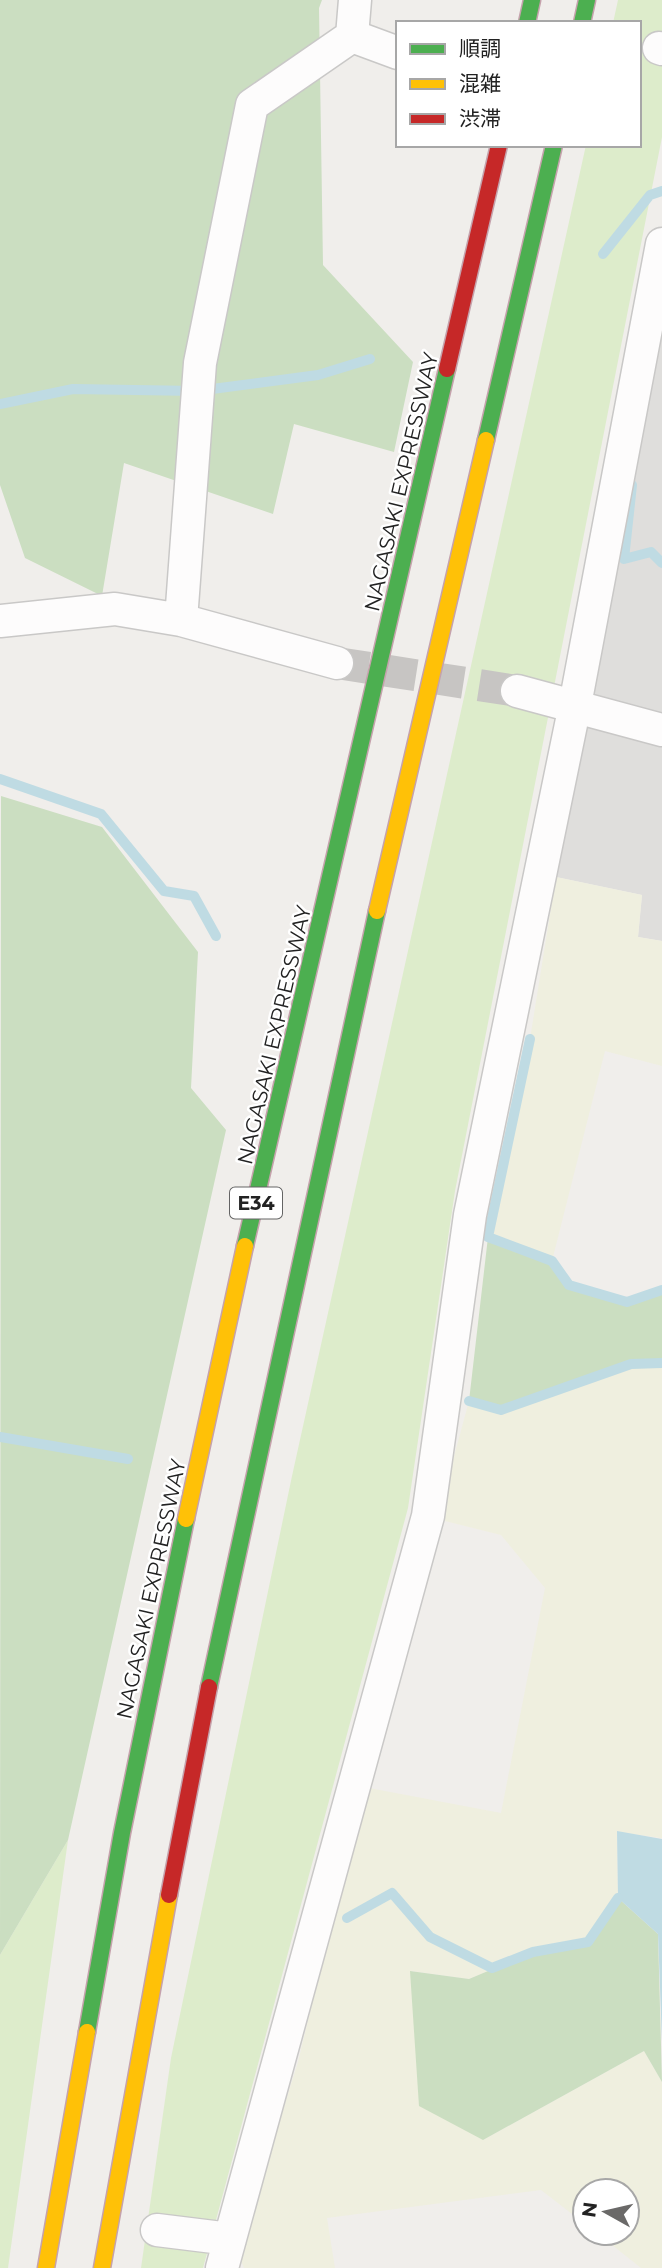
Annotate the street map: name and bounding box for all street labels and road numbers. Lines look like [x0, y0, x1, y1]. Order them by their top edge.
street label: NAGASAKI EXPRESSWAY [359, 349, 443, 614]
street label: NAGASAKI EXPRESSWAY [232, 902, 316, 1167]
road number: E34 [230, 1188, 282, 1218]
street label: NAGASAKI EXPRESSWAY [111, 1456, 191, 1721]

